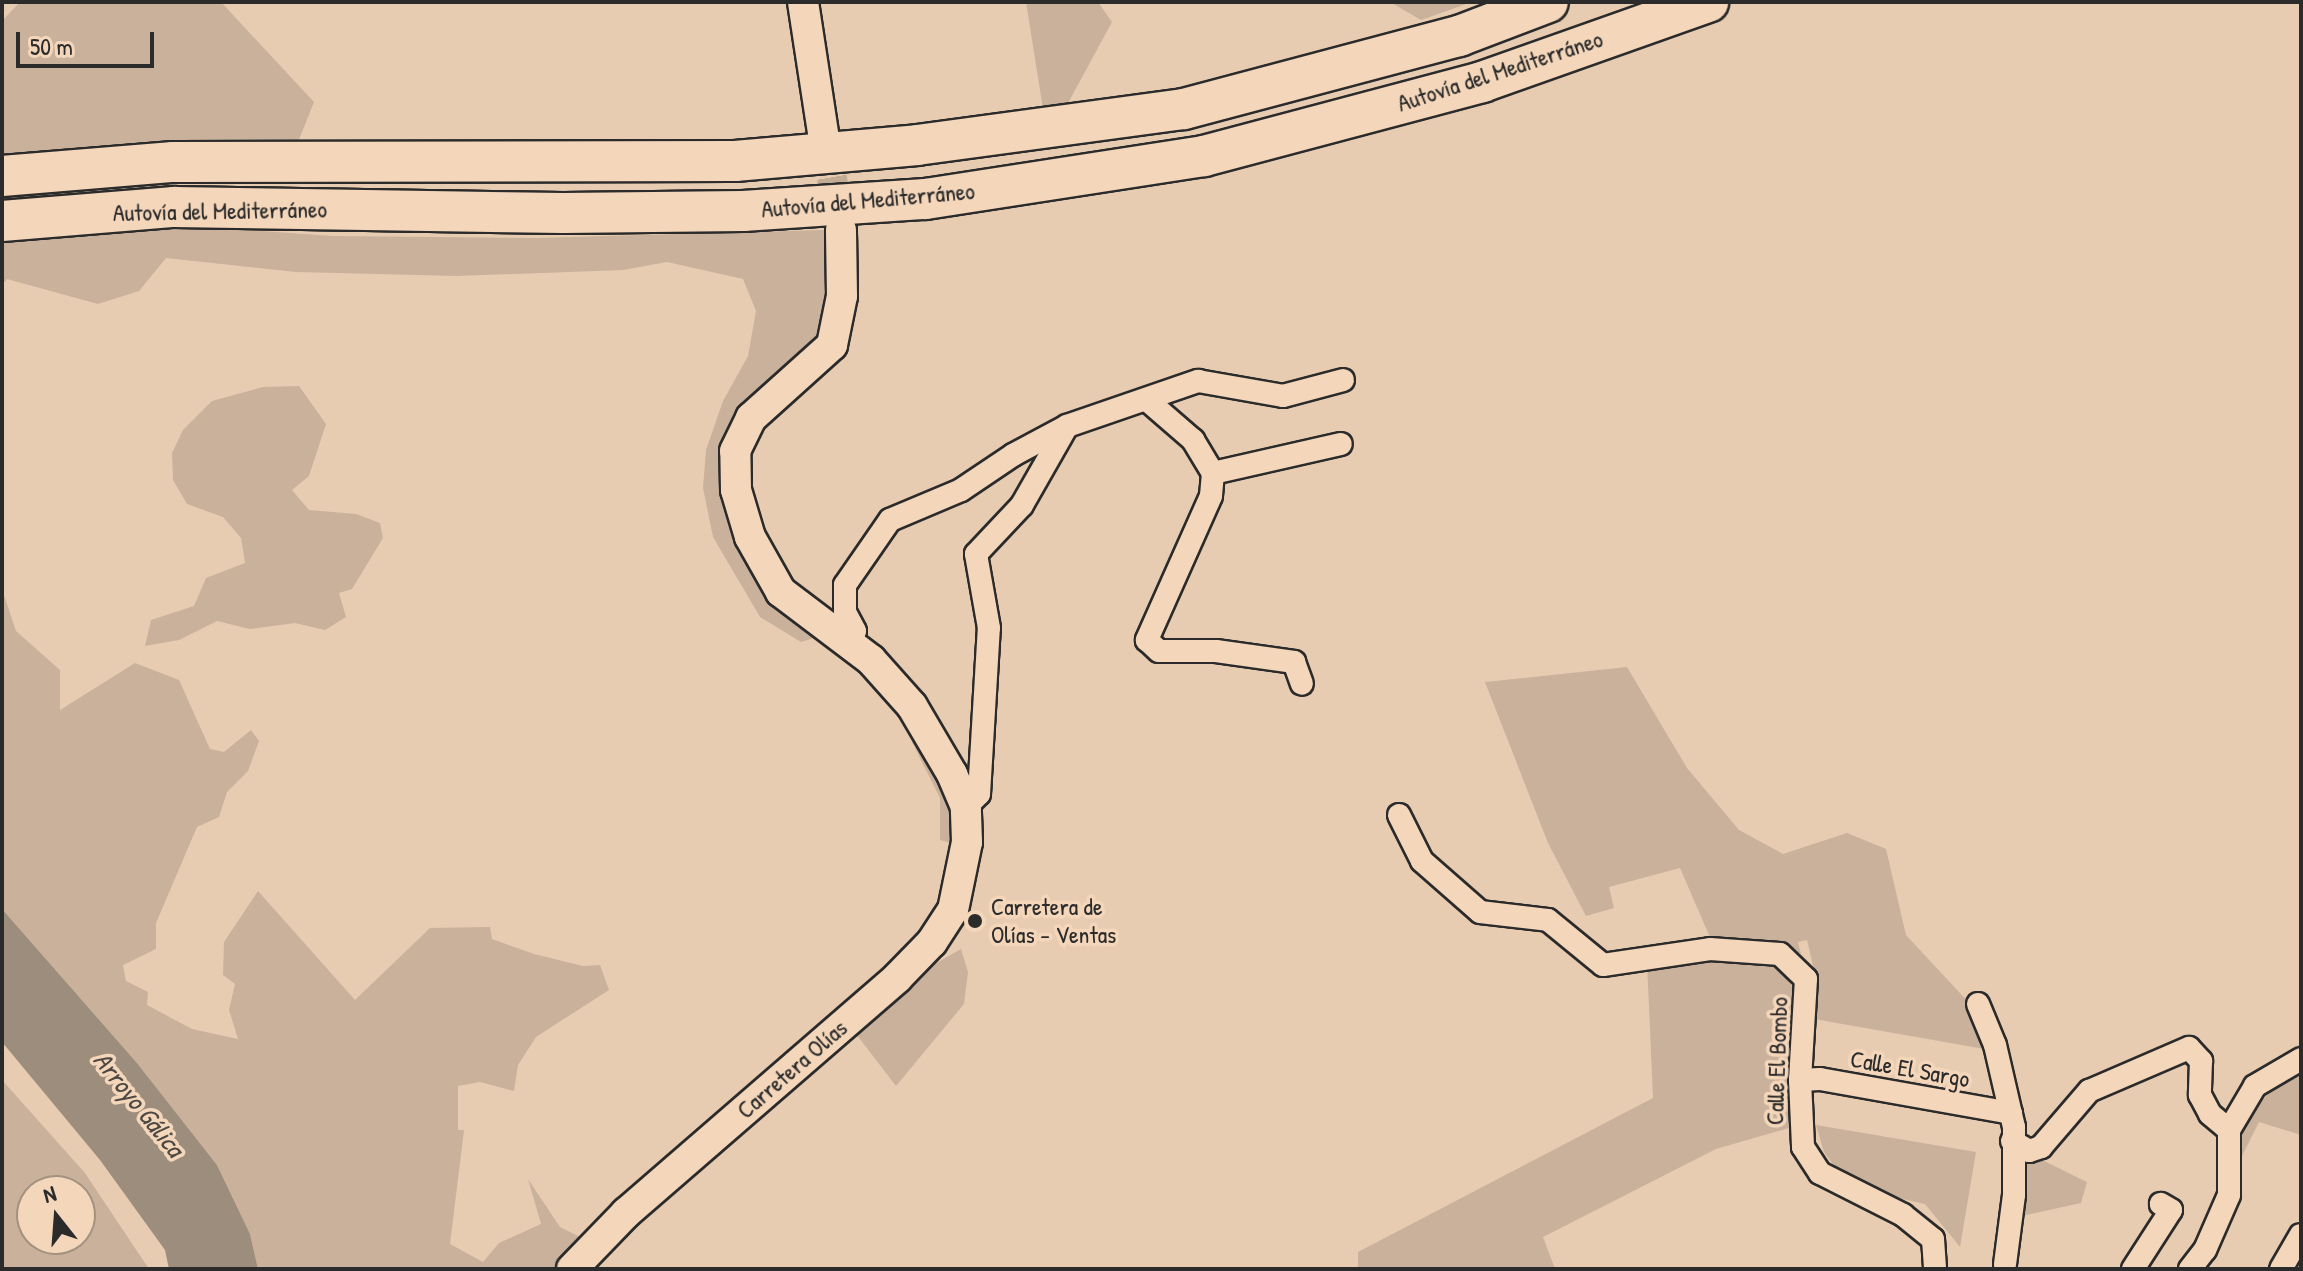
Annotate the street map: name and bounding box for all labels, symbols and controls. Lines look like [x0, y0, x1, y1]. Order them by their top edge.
scale bar [20, 16, 158, 66]
street label: Autovía del Mediterráneo [1394, 24, 1606, 118]
text: 50 m [30, 30, 73, 62]
street label: Autovía del Mediterráneo [760, 176, 976, 224]
street label: Autovía del Mediterráneo [113, 195, 327, 227]
place label: Carretera de Olías - Ventas [991, 893, 1116, 949]
marker: Carretera de Olías - Ventas [966, 912, 984, 930]
street label: Calle El Bombo [1760, 996, 1794, 1126]
street label: Carretera Olías [731, 1013, 853, 1125]
street label: Calle El Sargo [1848, 1044, 1972, 1094]
water label: Arroyo Gálica [87, 1045, 191, 1163]
north arrow [16, 1175, 96, 1255]
text: N [40, 1178, 60, 1210]

